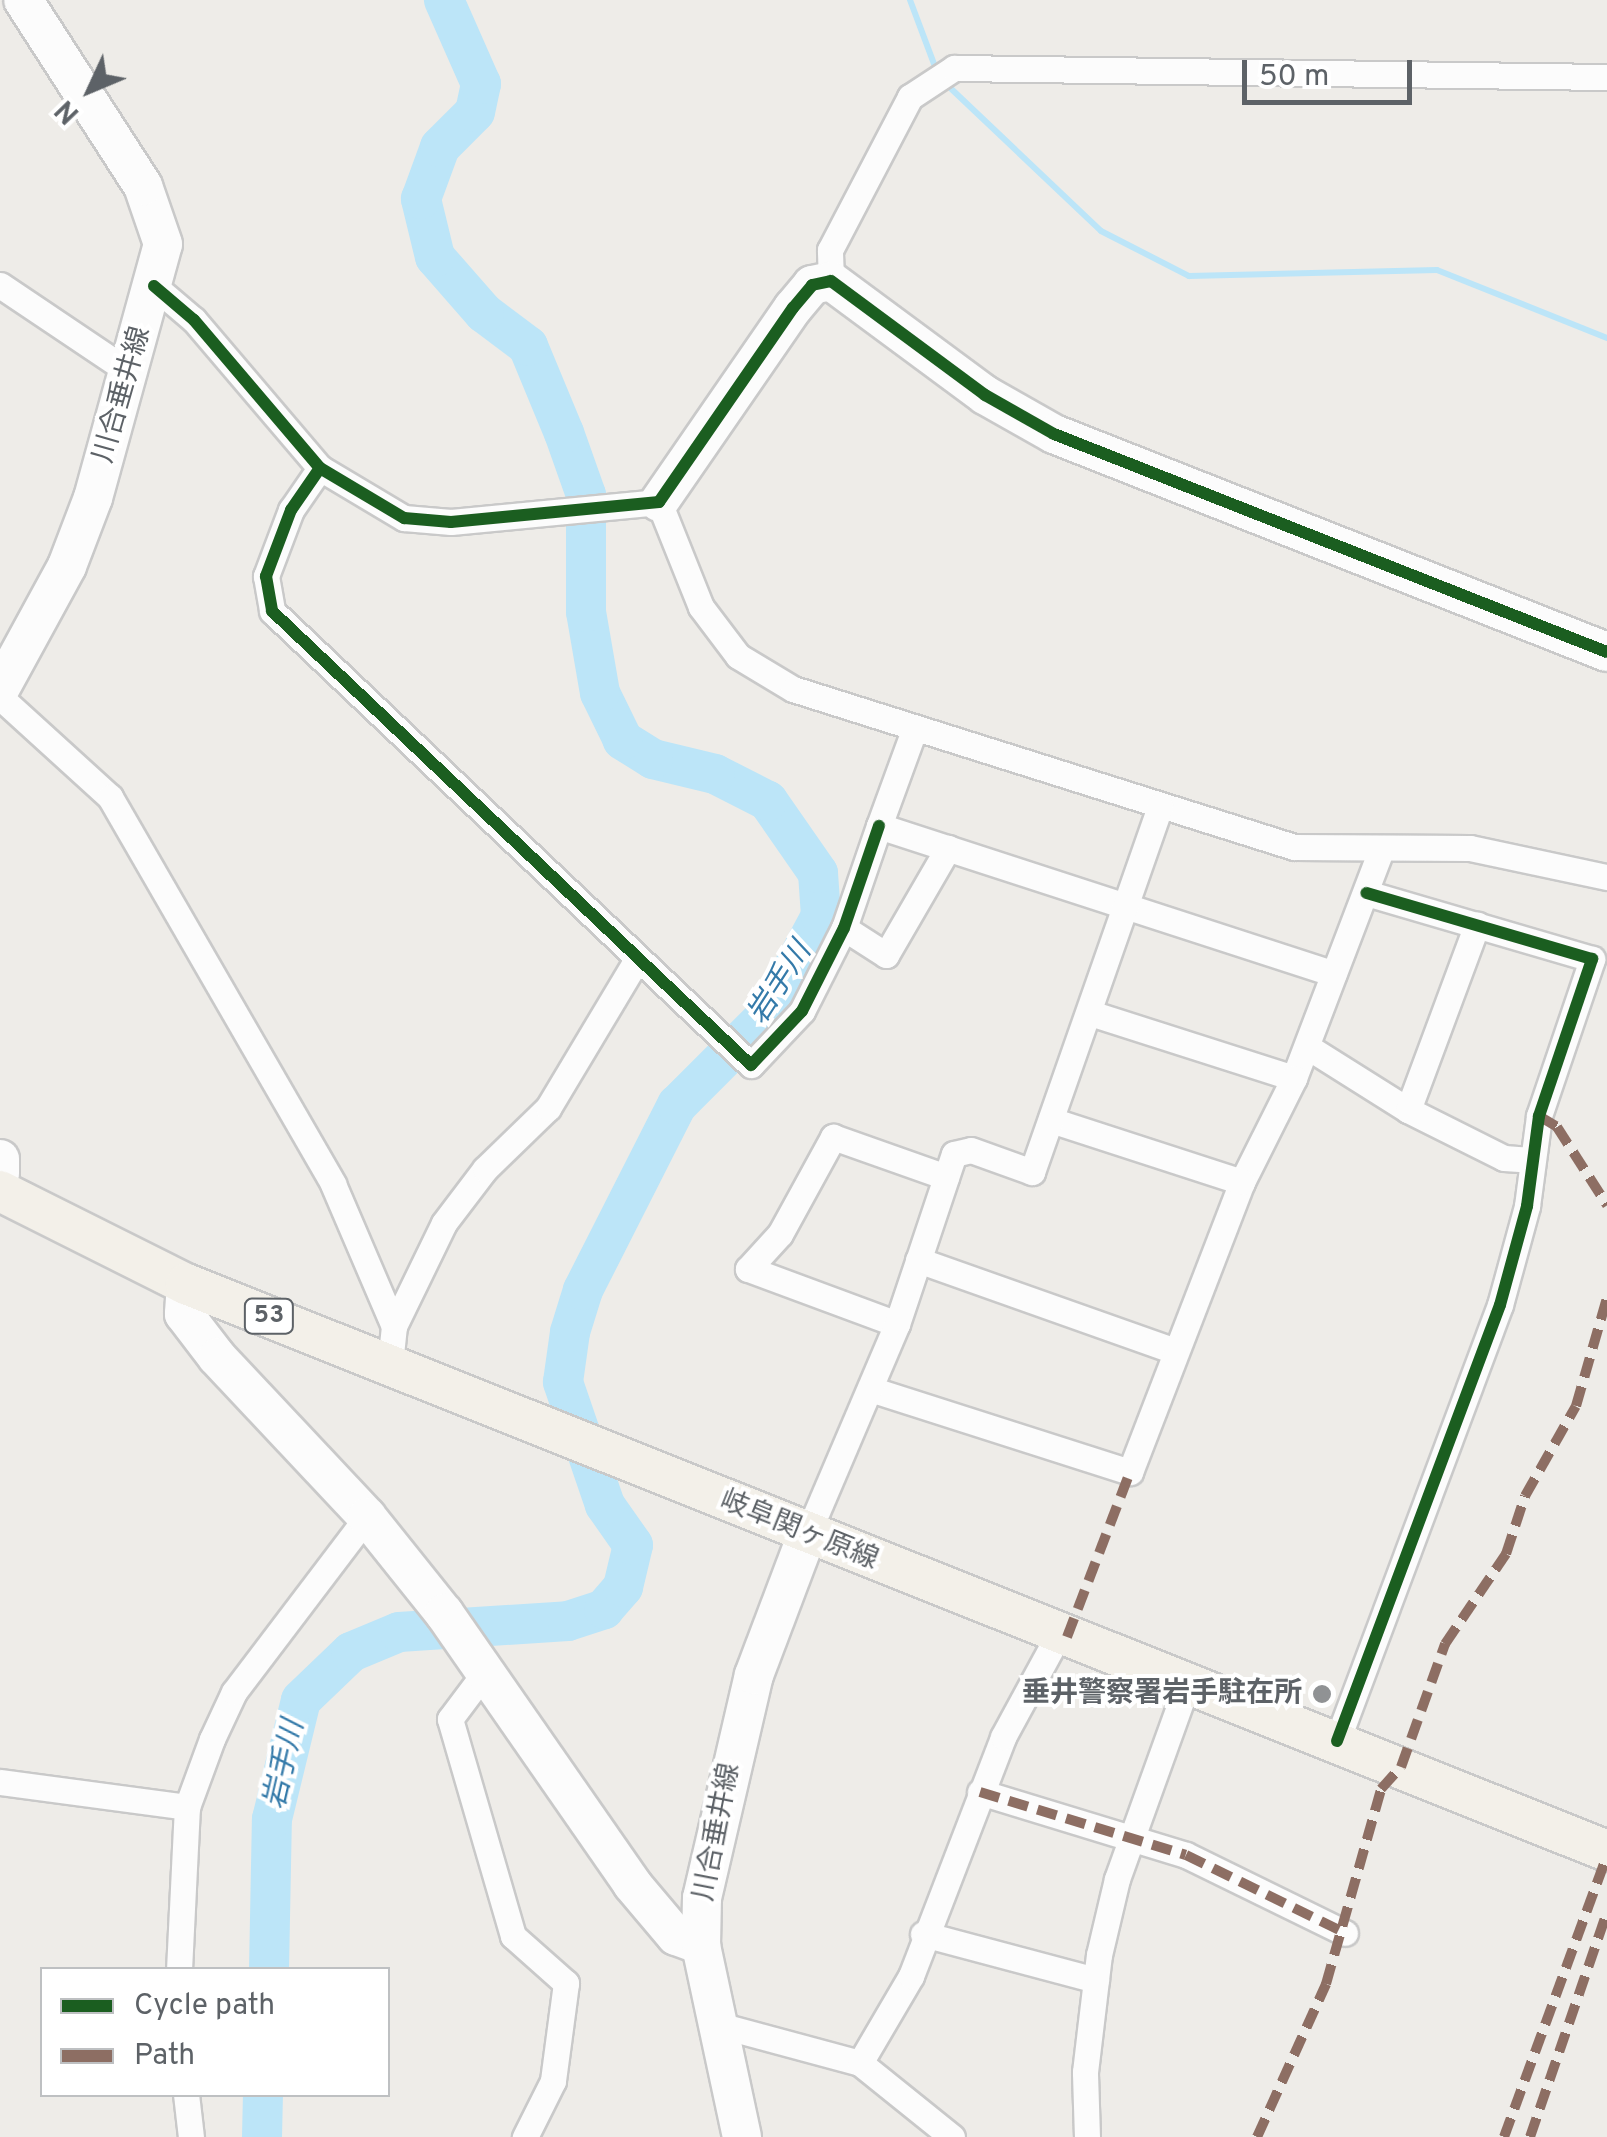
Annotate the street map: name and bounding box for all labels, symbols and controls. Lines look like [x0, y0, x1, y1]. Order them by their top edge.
north arrow [40, 40, 140, 140]
scale bar [1247, 40, 1417, 102]
text: 50 m [1259, 59, 1329, 96]
text: N [48, 91, 88, 131]
street label: 川合垂井線 [88, 323, 158, 467]
water label: 岩手川 [741, 936, 821, 1032]
road number: 53 [242, 1296, 296, 1336]
street label: 岐阜関ヶ原線 [715, 1484, 883, 1578]
place label: 垂井警察署岩手駐在所 [1022, 1677, 1302, 1711]
marker: 垂井警察署岩手駐在所 [1311, 1683, 1333, 1705]
water label: 岩手川 [258, 1717, 314, 1813]
street label: 川合垂井線 [688, 1760, 748, 1904]
legend [40, 1967, 390, 2097]
text: Cycle path [134, 1988, 275, 2025]
text: Path [134, 2038, 195, 2075]

